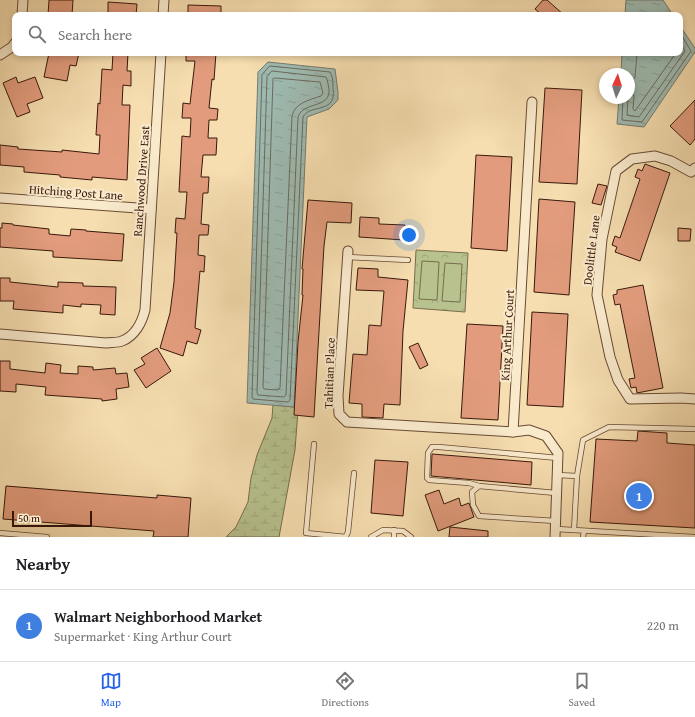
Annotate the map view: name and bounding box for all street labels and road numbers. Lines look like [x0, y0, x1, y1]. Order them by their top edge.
street label: Ranchwood Drive East [129, 124, 153, 237]
street label: Hitching Post Lane [28, 180, 124, 204]
street label: Doolittle Lane [578, 214, 604, 286]
street label: King Arthur Court [496, 288, 518, 381]
street label: Tahitian Place [319, 337, 339, 409]

